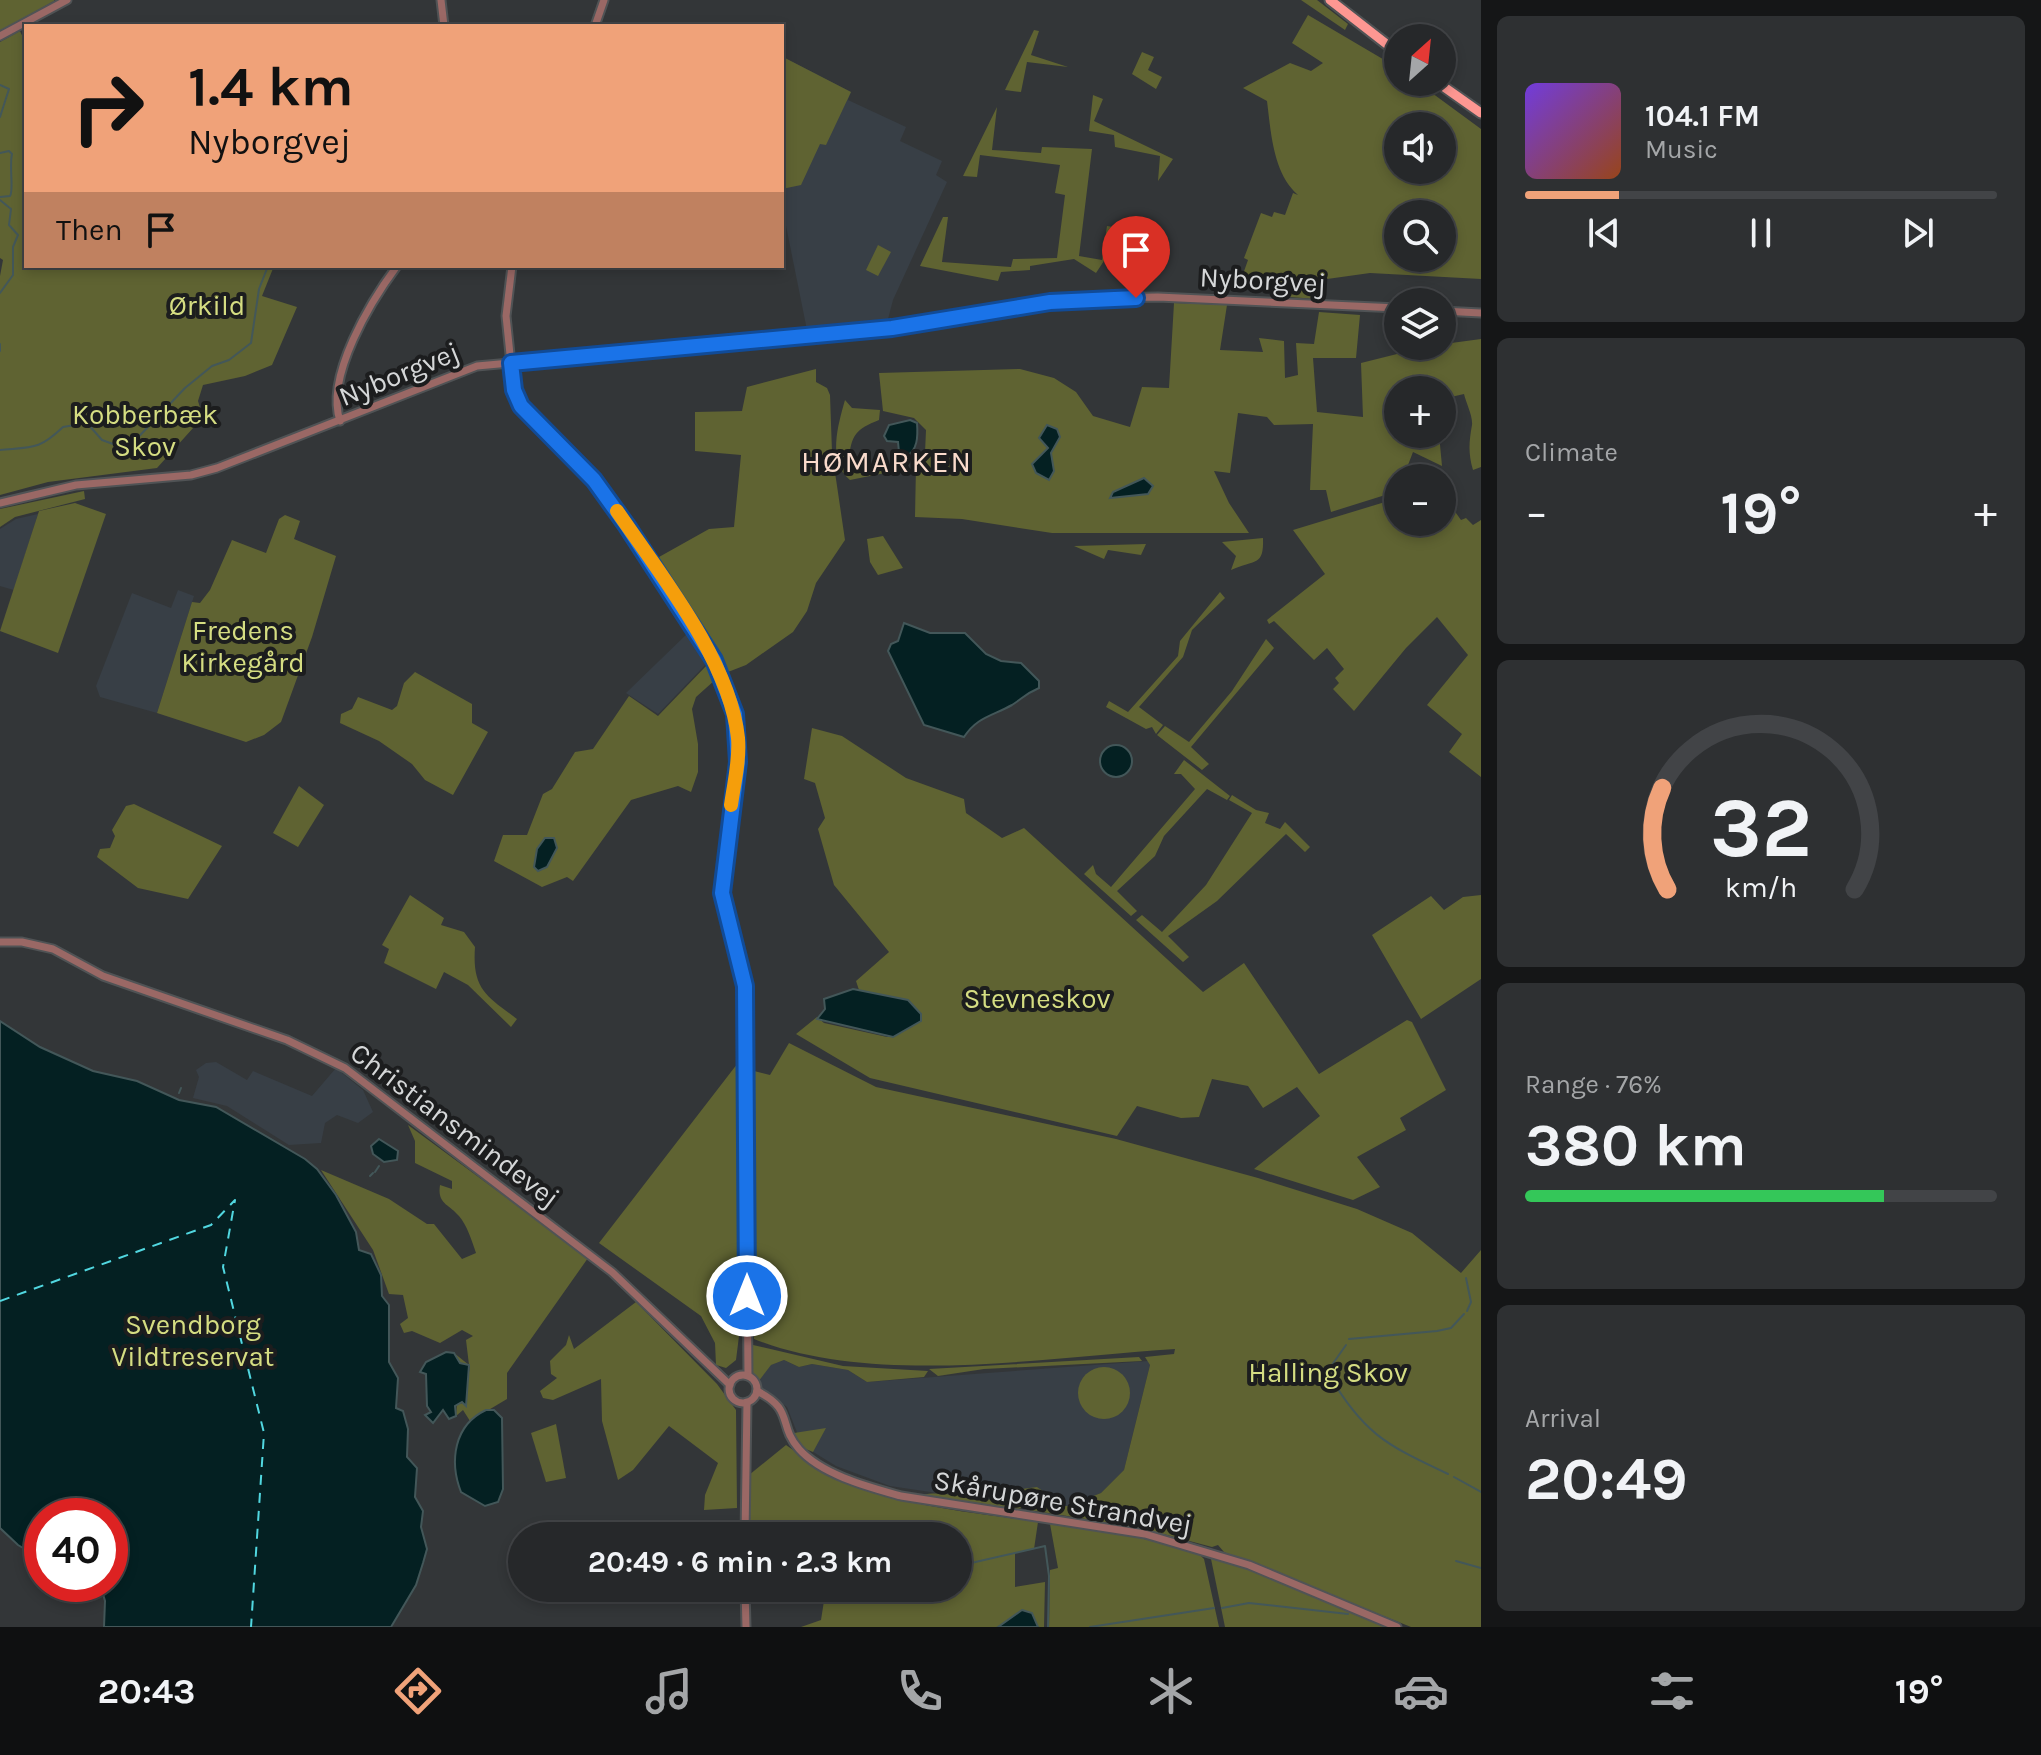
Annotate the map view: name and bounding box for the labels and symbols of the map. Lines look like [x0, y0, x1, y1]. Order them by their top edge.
north arrow [1384, 24, 1456, 96]
pin [1102, 216, 1170, 298]
street label: Nyborgvej [1199, 260, 1327, 300]
park label: Ørkild [169, 289, 245, 322]
street label: Nyborgvej [334, 335, 464, 413]
park label: Kobberbæk Skov [72, 398, 218, 463]
district label: HØMARKEN [801, 444, 973, 480]
park label: Fredens Kirkegård [181, 614, 305, 679]
park label: Stevneskov [963, 982, 1111, 1015]
street label: Christiansmindevej [344, 1036, 566, 1214]
position arrow [705, 1254, 789, 1338]
park label: Svendborg Vildtreservat [112, 1308, 274, 1373]
park label: Halling Skov [1248, 1356, 1408, 1389]
street label: Skårupøre Strandvej [931, 1463, 1195, 1541]
speed limit sign: 40 [24, 1498, 128, 1602]

